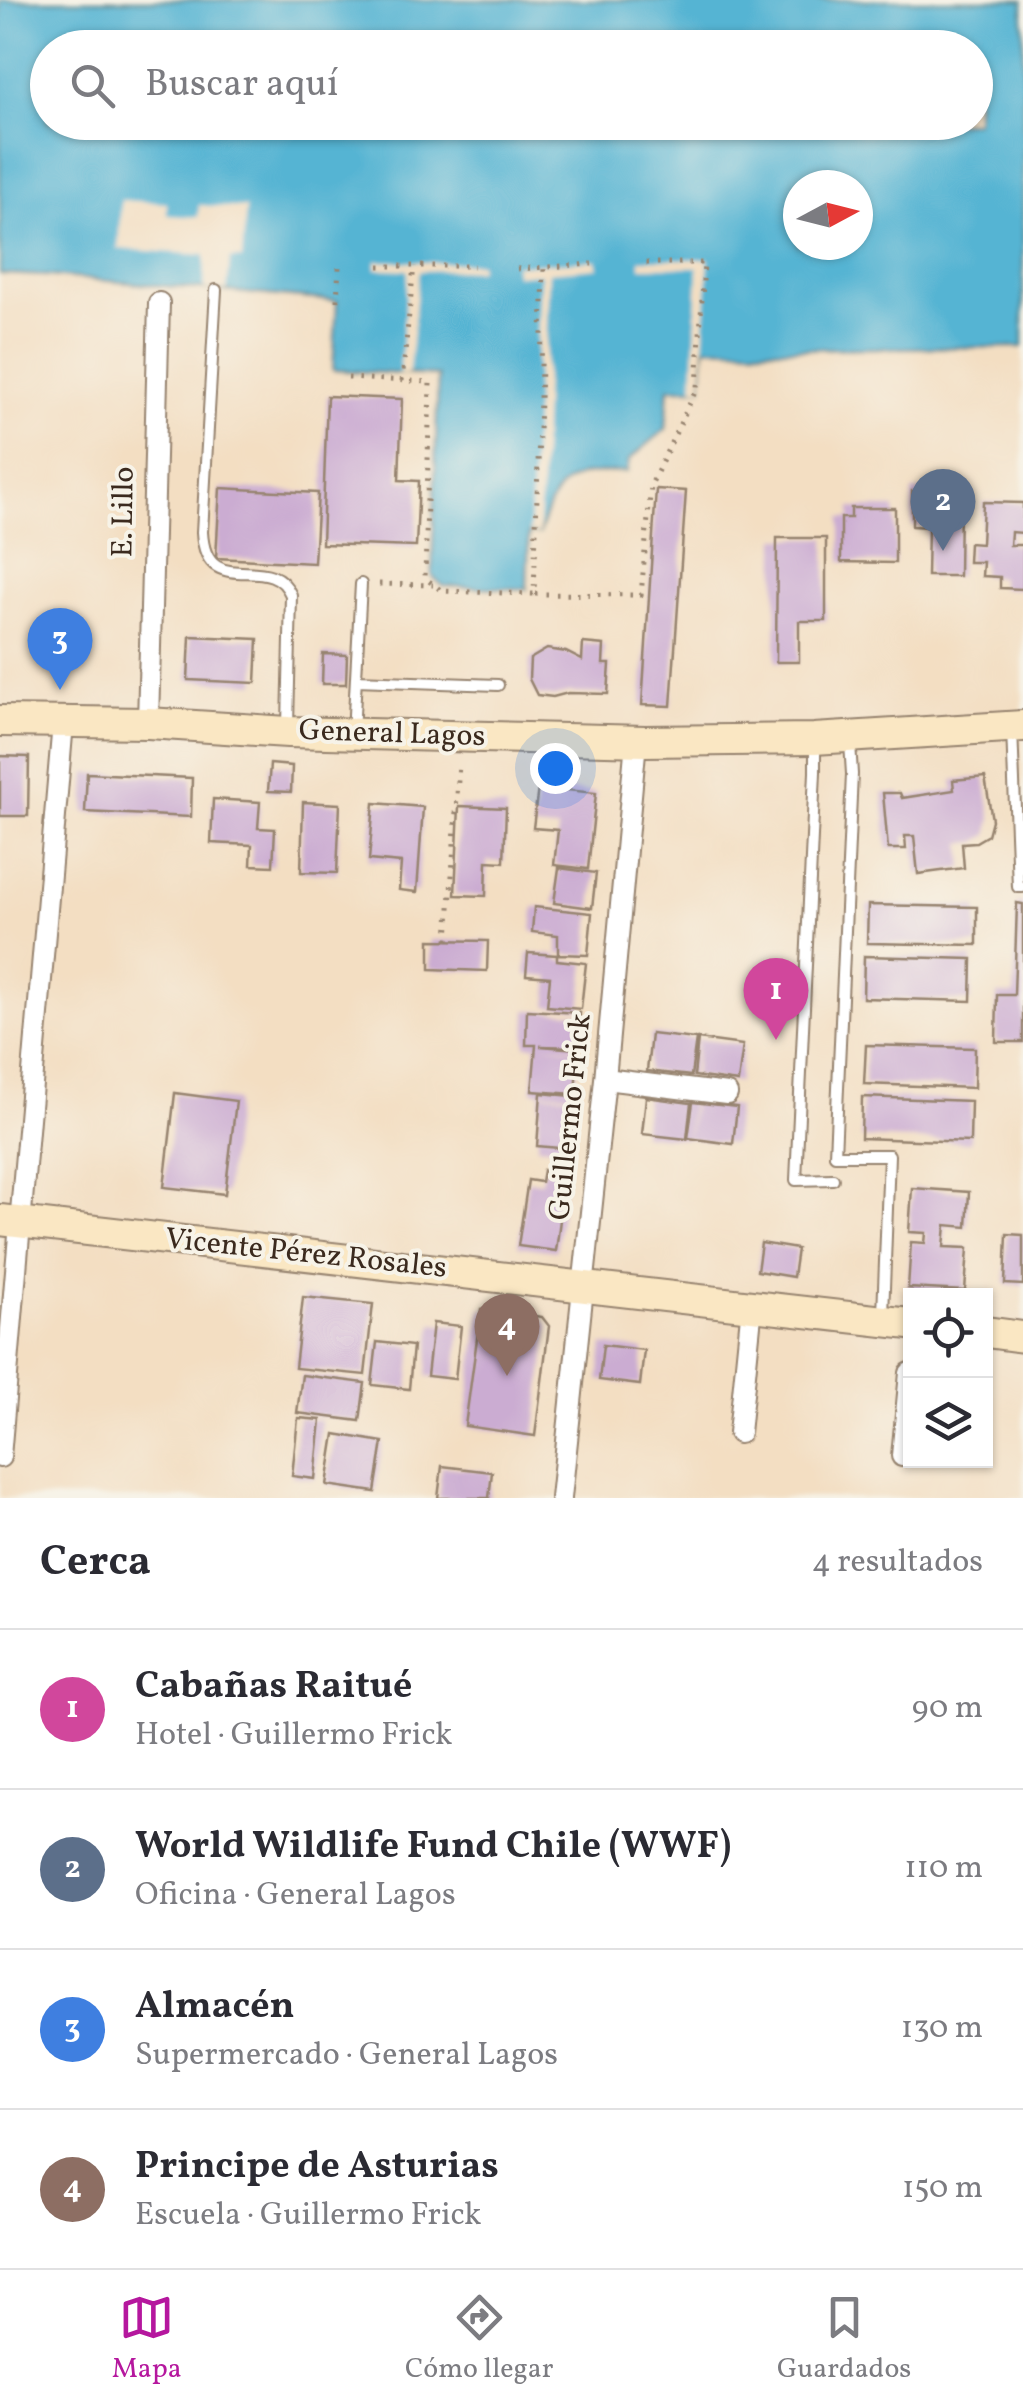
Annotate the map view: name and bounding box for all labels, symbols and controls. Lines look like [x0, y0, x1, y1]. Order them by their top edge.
search box [30, 30, 993, 140]
icon: search [65, 58, 120, 113]
text: Buscar aquí [145, 59, 338, 112]
north arrow [783, 170, 873, 260]
street label: E. Lillo [102, 466, 146, 558]
pin: 2 [910, 468, 976, 551]
pin: 3 [28, 608, 92, 690]
street label: General Lagos [298, 710, 486, 758]
your location [530, 743, 581, 794]
pin: 1 [744, 958, 808, 1040]
street label: Guillermo Frick [539, 1012, 603, 1222]
street label: Vicente Pérez Rosales [163, 1218, 449, 1290]
map controls [903, 1288, 993, 1468]
button: locate [903, 1288, 993, 1378]
pin: 4 [474, 1294, 540, 1376]
button: layers [903, 1378, 993, 1468]
text: Cerca [40, 1534, 151, 1593]
text: 4 resultados [812, 1541, 983, 1585]
text: Cabañas Raitué [135, 1661, 412, 1714]
text: 1 [66, 1687, 79, 1731]
text: 90 m [912, 1687, 983, 1731]
text: Hotel · Guillermo Frick [135, 1714, 452, 1758]
text: World Wildlife Fund Chile (WWF) [135, 1821, 731, 1874]
text: 2 [64, 1847, 81, 1891]
text: 110 m [904, 1847, 983, 1891]
text: Oficina · General Lagos [135, 1874, 456, 1918]
text: Almacén [135, 1981, 295, 2034]
text: 3 [64, 2007, 81, 2051]
text: 130 m [901, 2007, 983, 2051]
text: Supermercado · General Lagos [135, 2034, 558, 2078]
text: Principe de Asturias [135, 2141, 499, 2194]
text: 4 [63, 2167, 82, 2211]
text: 150 m [902, 2167, 983, 2211]
text: Escuela · Guillermo Frick [135, 2194, 482, 2238]
tab: Mapa [112, 2290, 182, 2389]
tab: Cómo llegar [405, 2290, 554, 2389]
tab: Guardados [777, 2290, 911, 2389]

